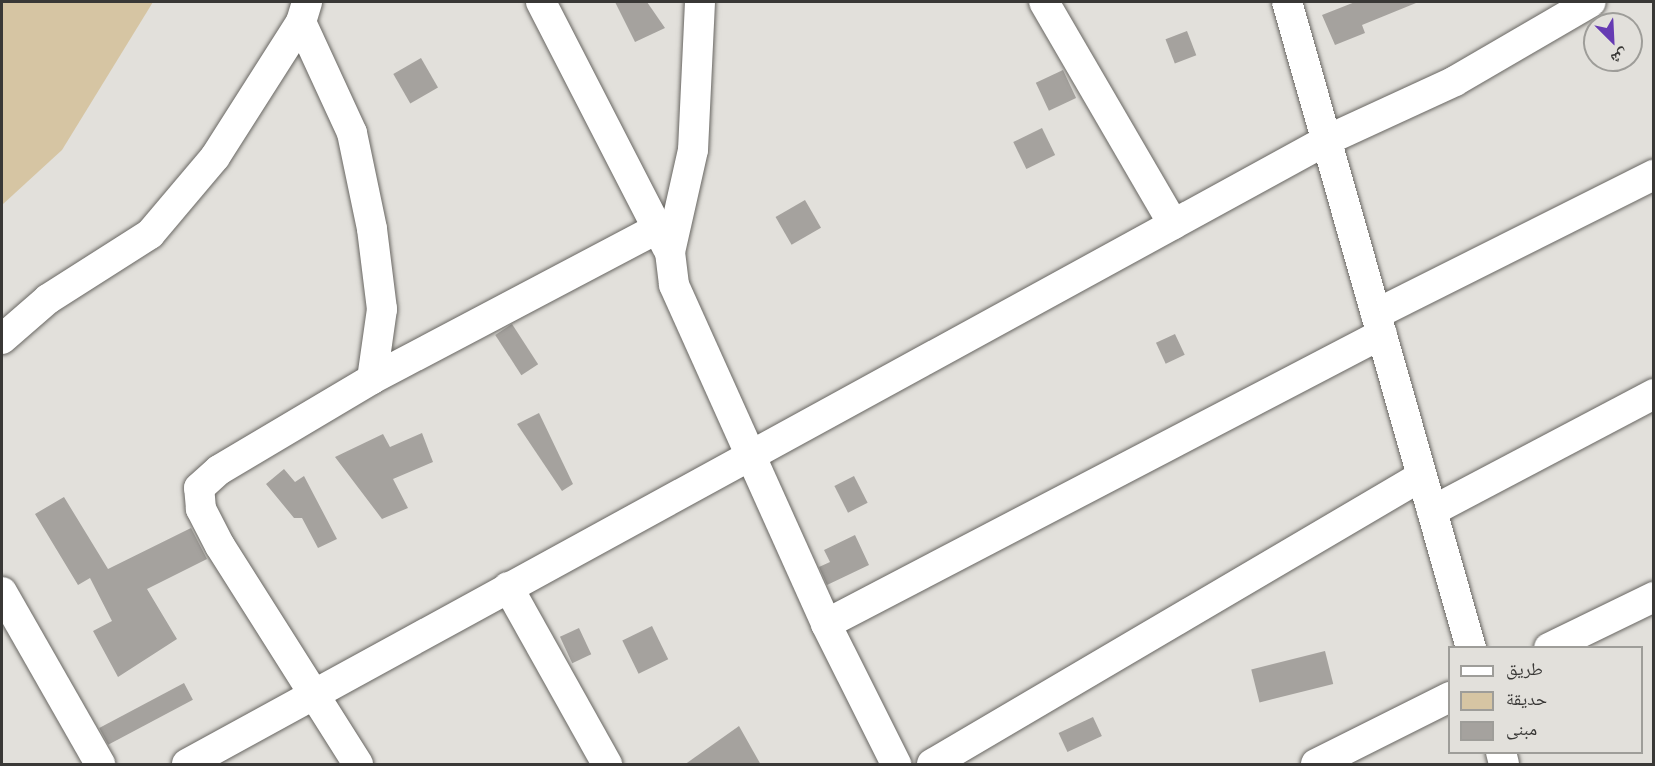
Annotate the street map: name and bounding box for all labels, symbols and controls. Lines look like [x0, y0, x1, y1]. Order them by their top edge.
north arrow [1583, 12, 1643, 72]
text: ش [1607, 42, 1632, 71]
legend [1448, 646, 1643, 754]
text: طريق [1506, 656, 1543, 683]
text: حديقة [1506, 686, 1547, 713]
text: مبنى [1506, 716, 1537, 743]

